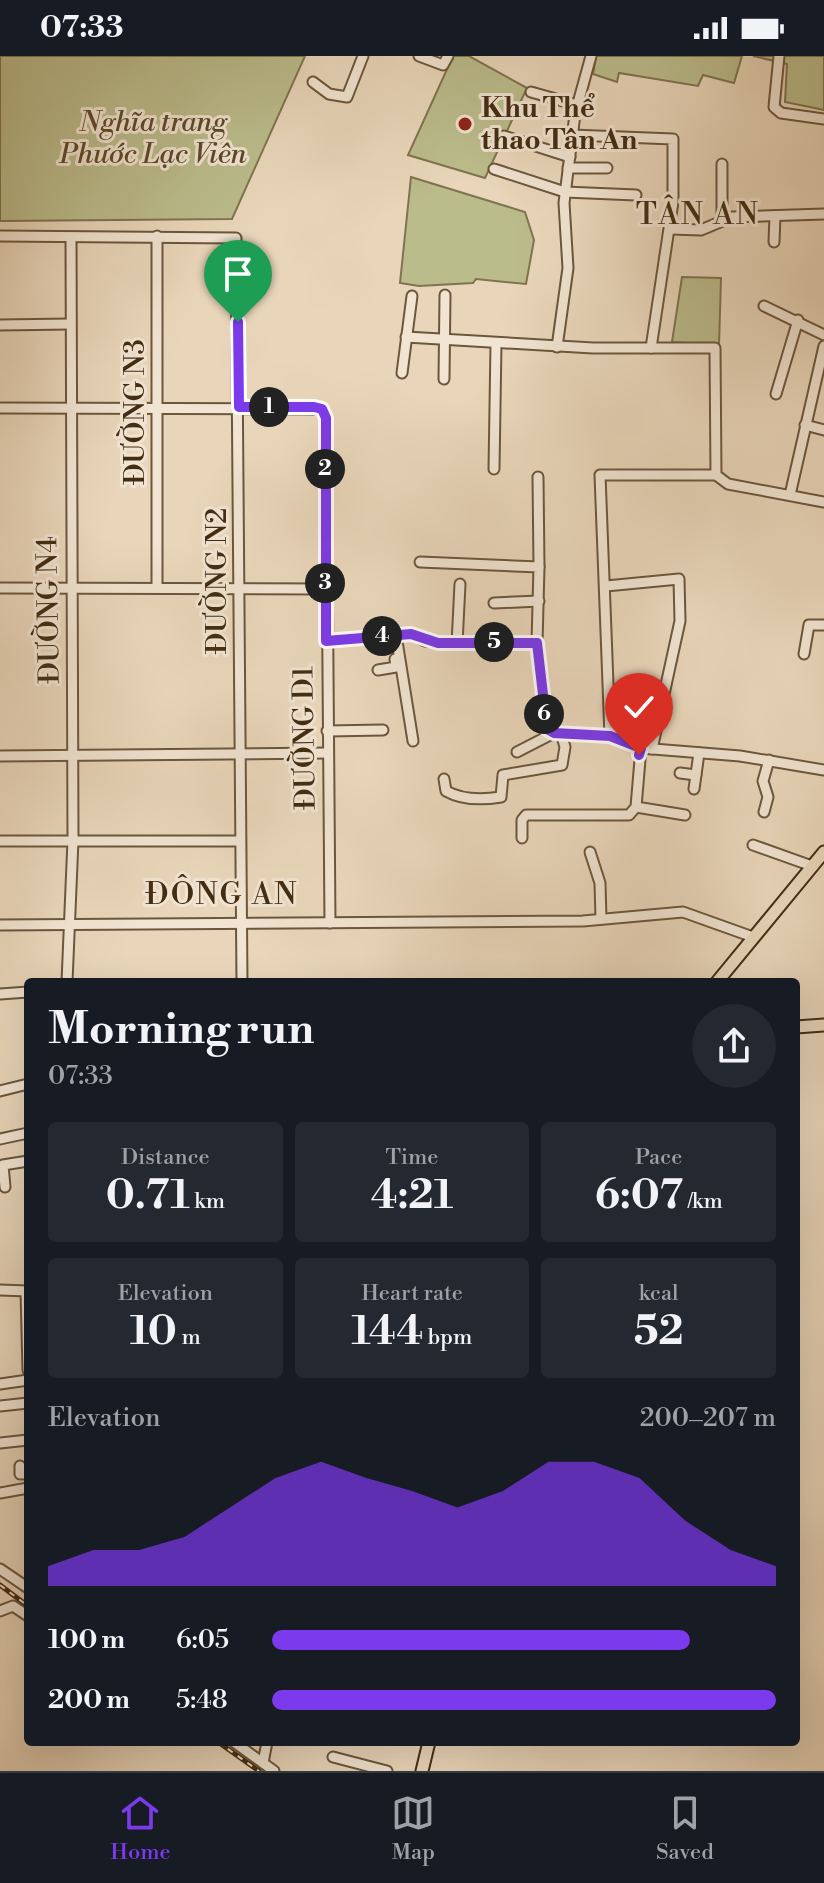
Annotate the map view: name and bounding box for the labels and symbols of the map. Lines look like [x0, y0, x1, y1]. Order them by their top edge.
place label: Khu Thể thao Tân An [481, 91, 637, 158]
park label: Nghĩa trang Phước Lạc Viên [58, 105, 247, 172]
marker: Khu Thể thao Tân An [456, 115, 474, 133]
district label: TÂN AN [636, 194, 760, 234]
pin [204, 240, 272, 322]
street label: ĐƯỜNG N3 [116, 339, 153, 485]
pin: 1 [249, 387, 289, 427]
pin: 2 [305, 449, 345, 489]
street label: ĐƯỜNG N2 [198, 508, 235, 654]
street label: ĐƯỜNG N4 [28, 536, 68, 684]
pin: 3 [305, 563, 345, 603]
pin: 4 [362, 616, 402, 656]
pin: 5 [474, 622, 514, 662]
street label: ĐƯỜNG D1 [284, 666, 324, 810]
pin [605, 673, 673, 755]
pin: 6 [524, 694, 564, 734]
district label: ĐÔNG AN [145, 874, 299, 914]

